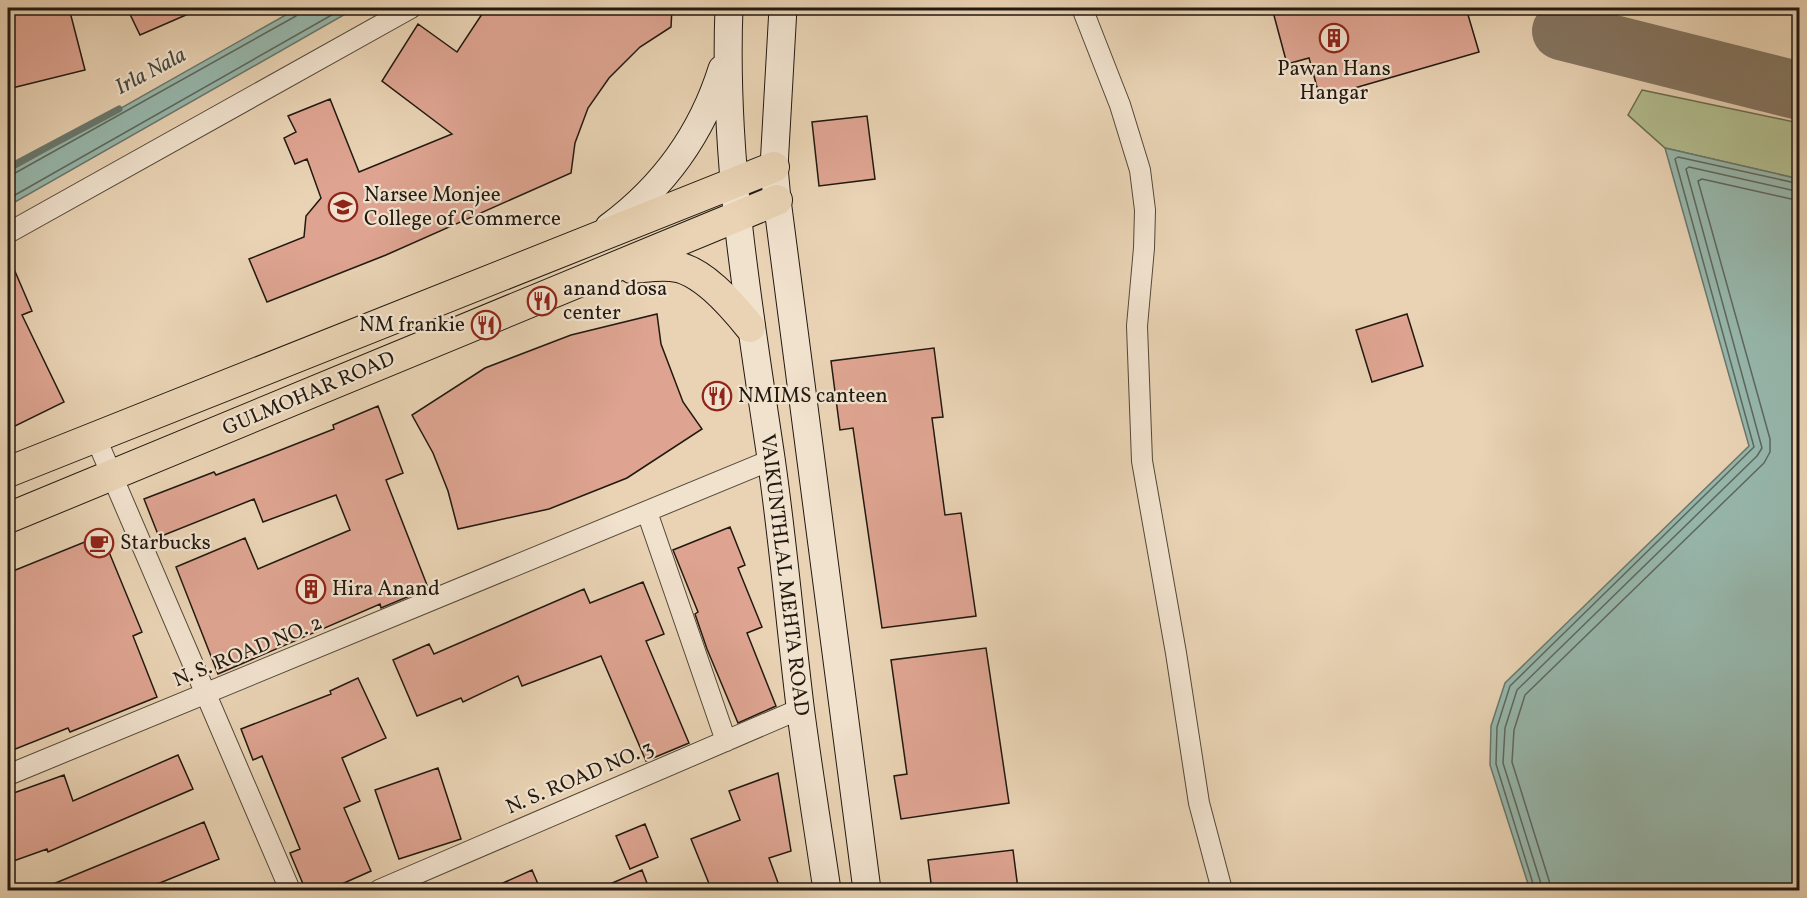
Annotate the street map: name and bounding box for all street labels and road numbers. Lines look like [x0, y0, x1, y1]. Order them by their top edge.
street label: GULMOHAR ROAD [218, 345, 400, 443]
street label: VAIKUNTHLAL MEHTA ROAD [752, 432, 816, 718]
street label: N. S. ROAD NO. 2 [169, 609, 327, 695]
street label: N. S. ROAD NO. 3 [502, 734, 658, 822]

